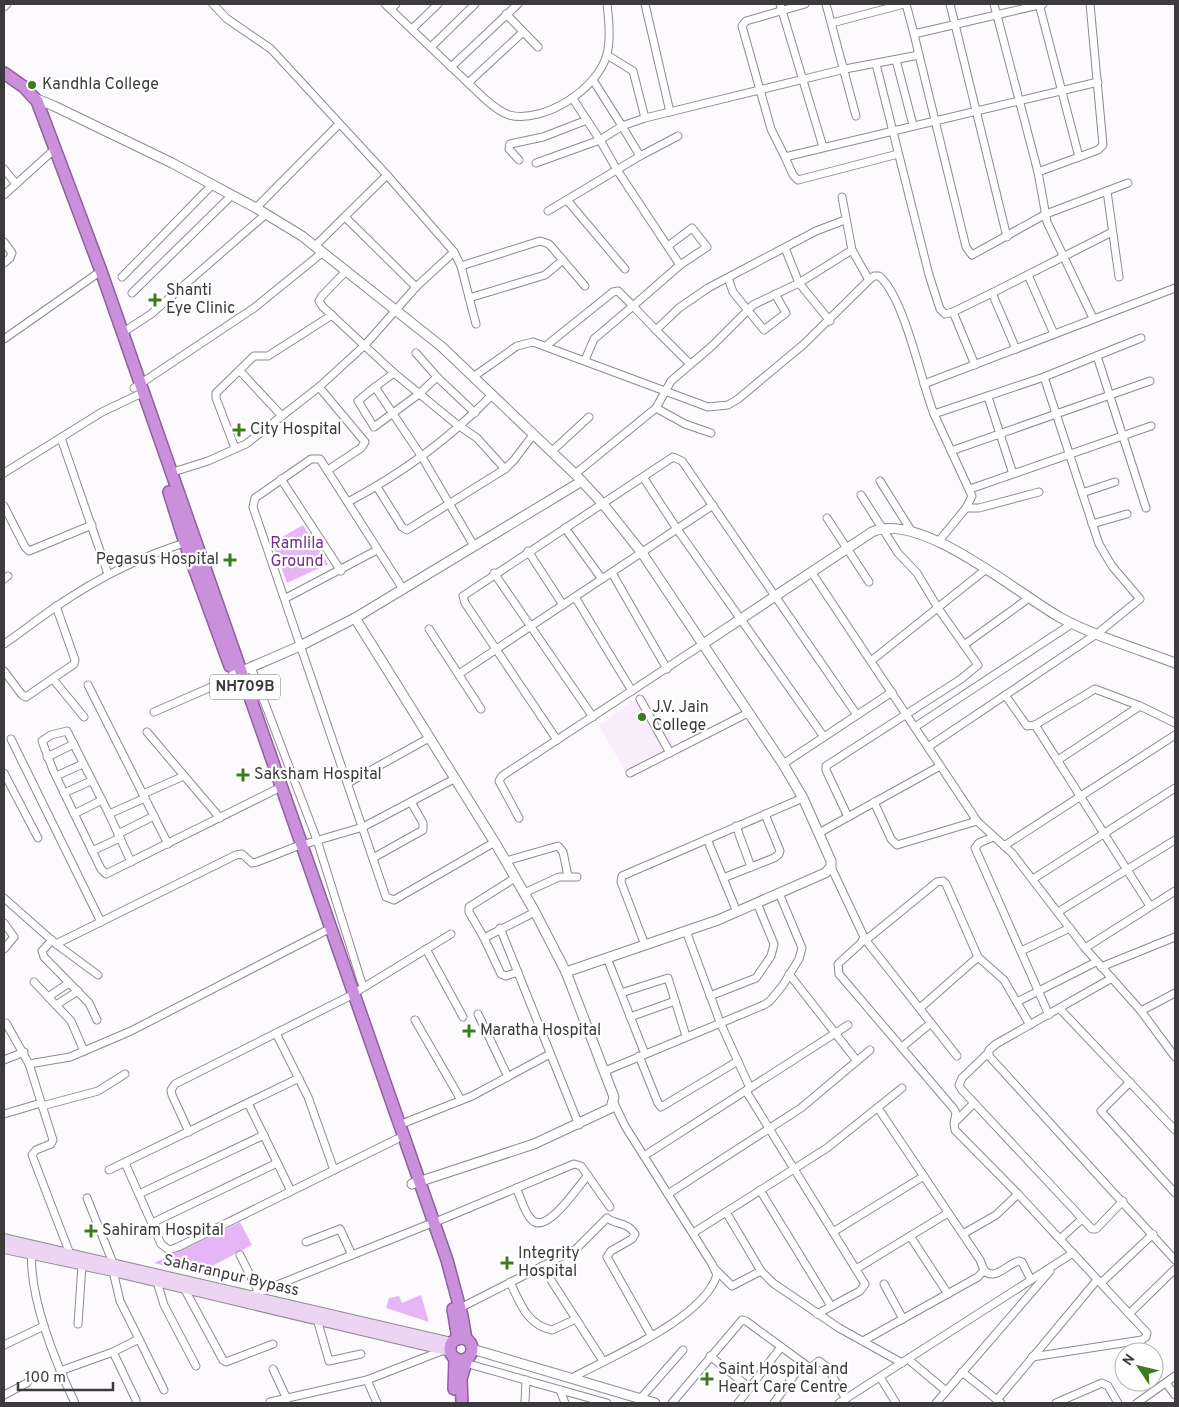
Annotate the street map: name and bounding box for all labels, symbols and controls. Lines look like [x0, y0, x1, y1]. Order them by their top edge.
place label: Kandhla College [42, 75, 159, 95]
marker: Kandhla College [26, 79, 38, 91]
place label: Shanti Eye Clinic [166, 281, 235, 319]
marker: Shanti Eye Clinic [148, 293, 162, 307]
place label: City Hospital [250, 420, 342, 440]
marker: City Hospital [232, 423, 246, 437]
park label: Ramlila Ground [270, 534, 324, 572]
place label: Pegasus Hospital [96, 550, 219, 570]
marker: Pegasus Hospital [223, 553, 237, 567]
road number: NH709B [210, 674, 280, 700]
place label: J.V. Jain College [652, 698, 709, 736]
marker: J.V. Jain College [636, 711, 648, 723]
place label: Saksham Hospital [254, 765, 382, 785]
marker: Saksham Hospital [236, 768, 250, 782]
place label: Maratha Hospital [480, 1021, 601, 1041]
marker: Maratha Hospital [462, 1024, 476, 1038]
place label: Sahiram Hospital [102, 1221, 224, 1241]
marker: Sahiram Hospital [84, 1224, 98, 1238]
place label: Integrity Hospital [518, 1244, 580, 1282]
street label: Saharanpur Bypass [161, 1251, 301, 1301]
marker: Integrity Hospital [500, 1256, 514, 1270]
north arrow [1114, 1342, 1164, 1392]
text: N [1120, 1351, 1139, 1369]
scale bar [18, 1360, 112, 1392]
place label: Saint Hospital and Heart Care Centre [718, 1360, 848, 1398]
text: 100 m [25, 1369, 66, 1388]
marker: Saint Hospital and Heart Care Centre [700, 1372, 714, 1386]

